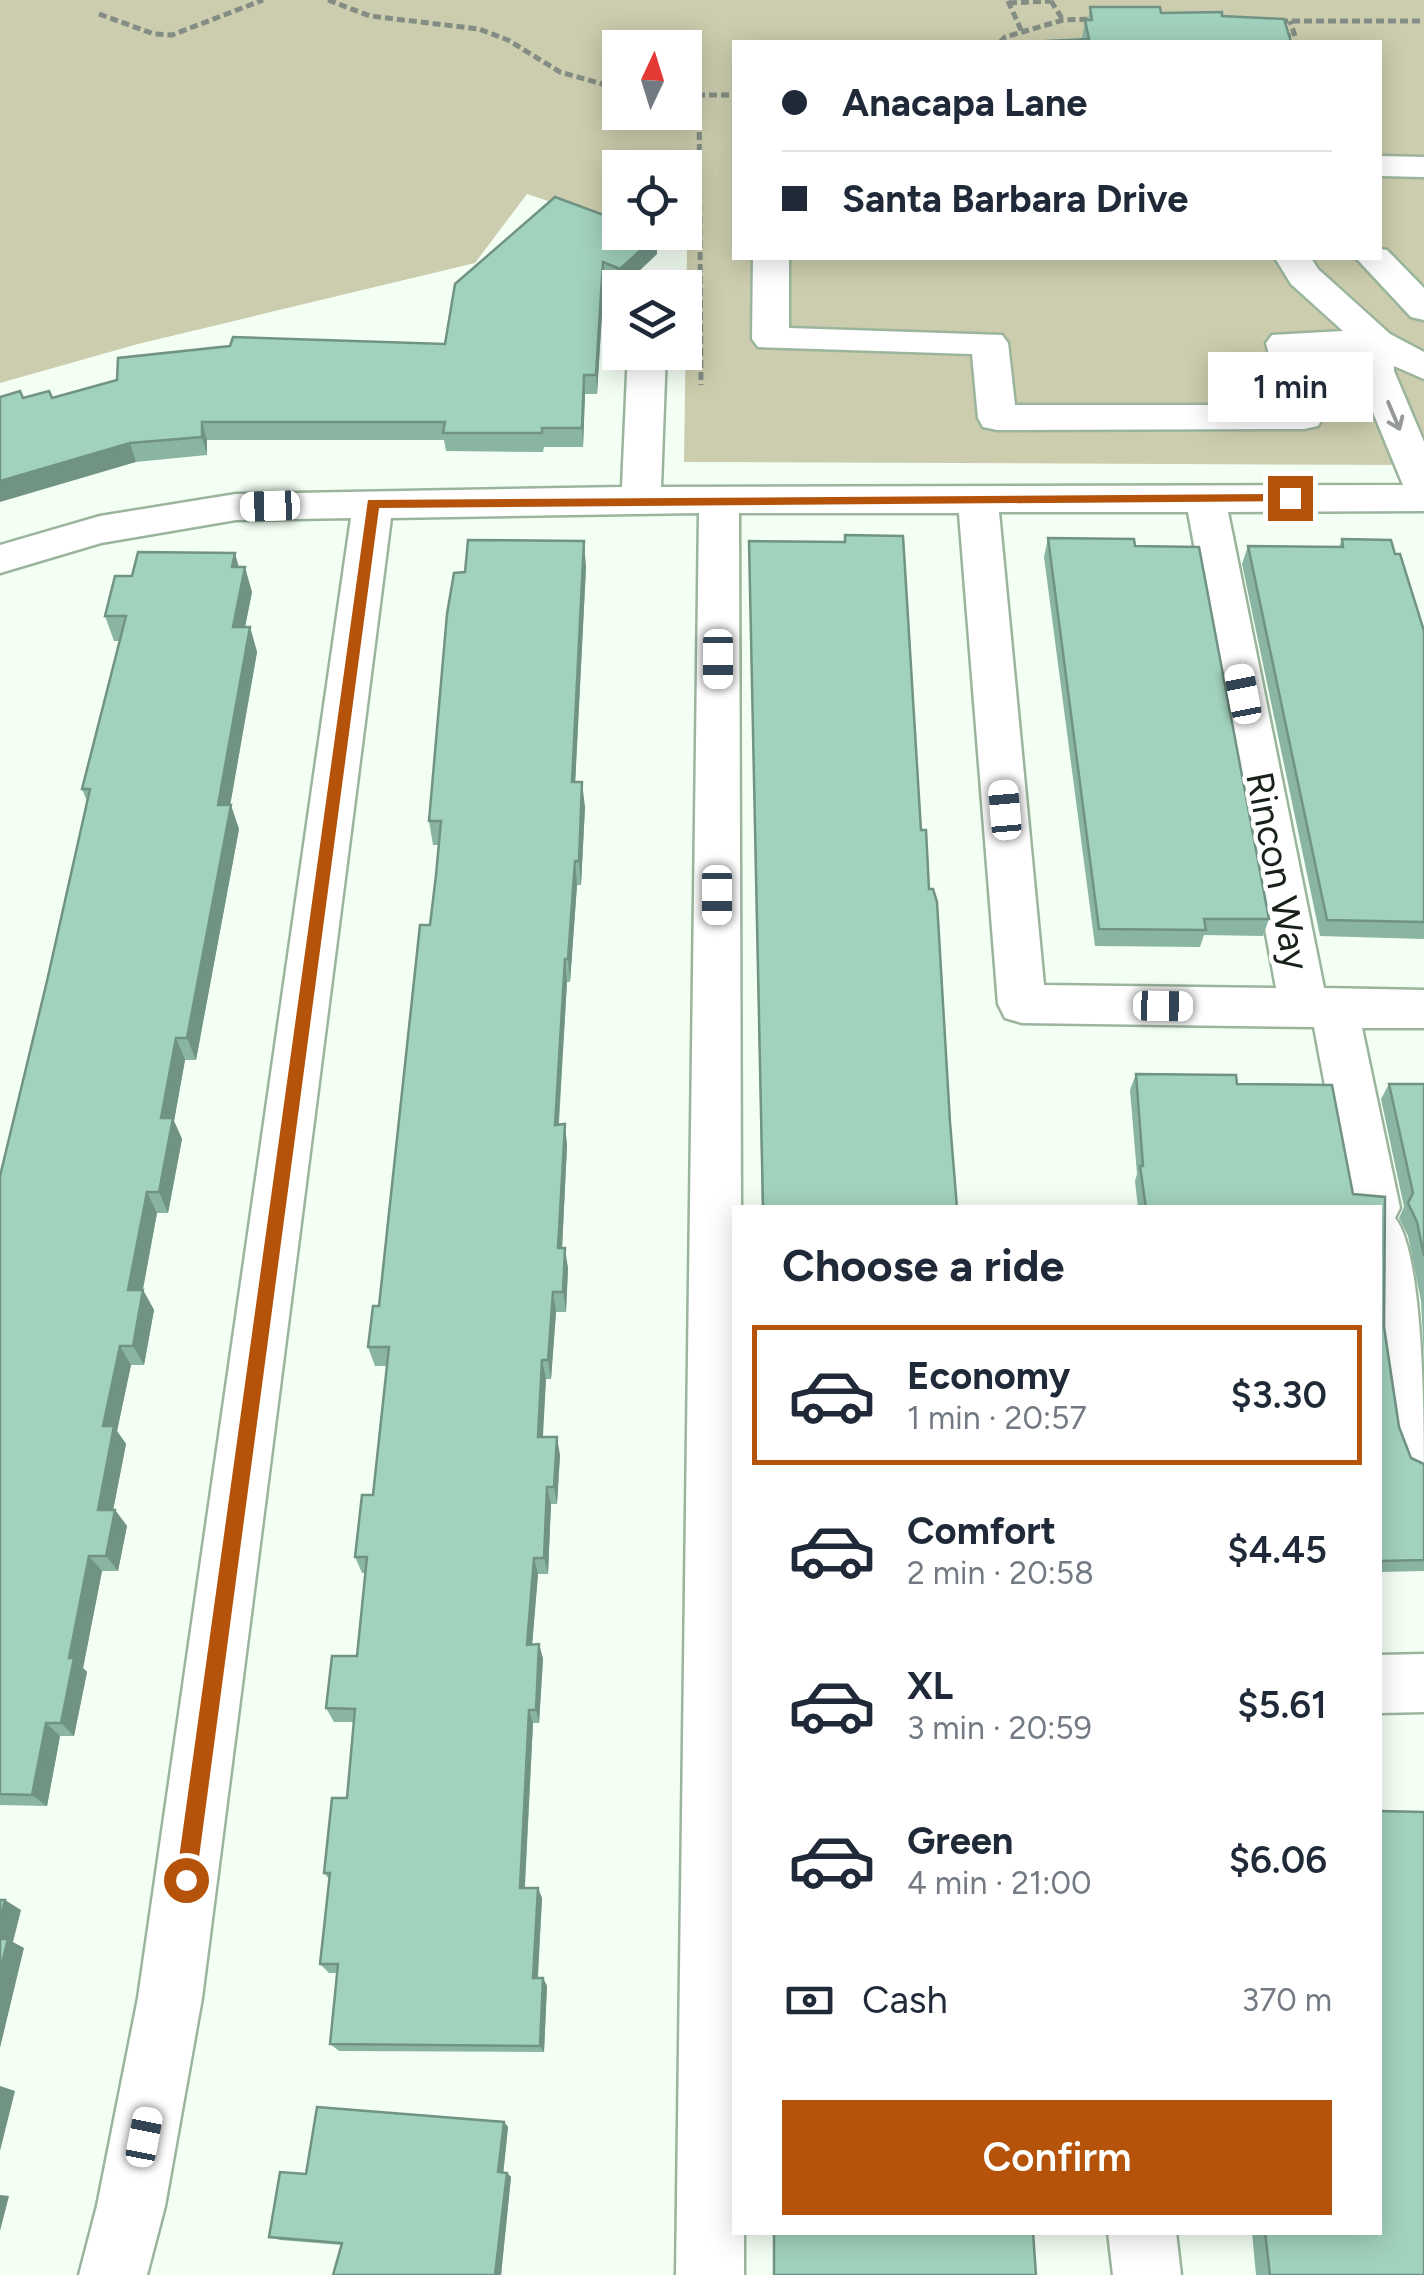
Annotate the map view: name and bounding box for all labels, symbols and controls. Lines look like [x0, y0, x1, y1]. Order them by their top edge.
north arrow [602, 30, 702, 130]
map controls [602, 30, 702, 370]
text: Anacapa Lane [842, 80, 1087, 126]
button: locate [602, 150, 702, 250]
text: Santa Barbara Drive [842, 176, 1188, 222]
button: layers [602, 270, 702, 370]
callout: 1 min [1208, 353, 1372, 423]
text: 1 min [1253, 368, 1328, 406]
one-way arrow [1387, 400, 1405, 431]
route end [1268, 476, 1313, 521]
car [239, 490, 301, 522]
car [703, 629, 733, 689]
car [1223, 662, 1263, 726]
street label: Rincon Way [1236, 768, 1320, 974]
car [987, 779, 1023, 841]
car [702, 865, 732, 925]
car [1133, 990, 1193, 1022]
text: Choose a ride [782, 1238, 1064, 1292]
icon: car [787, 1350, 877, 1440]
text: Economy [907, 1353, 1070, 1399]
text: $3.30 [1231, 1372, 1327, 1418]
text: 1 min · 20:57 [907, 1399, 1087, 1437]
icon: car [787, 1505, 877, 1595]
text: Comfort [907, 1508, 1056, 1554]
text: $4.45 [1227, 1527, 1327, 1573]
text: 2 min · 20:58 [907, 1554, 1094, 1592]
icon: car [787, 1660, 877, 1750]
text: XL [907, 1663, 953, 1709]
text: $5.61 [1237, 1682, 1327, 1728]
text: 3 min · 20:59 [907, 1709, 1092, 1747]
icon: car [787, 1815, 877, 1905]
text: Green [907, 1818, 1013, 1864]
text: $6.06 [1229, 1837, 1327, 1883]
route start [164, 1858, 209, 1903]
text: 4 min · 21:00 [907, 1864, 1091, 1902]
icon: cash [782, 1973, 837, 2028]
text: Cash [862, 1977, 948, 2023]
text: 370 m [1242, 1981, 1332, 2019]
button: Confirm [782, 2100, 1332, 2215]
car [124, 2105, 164, 2169]

